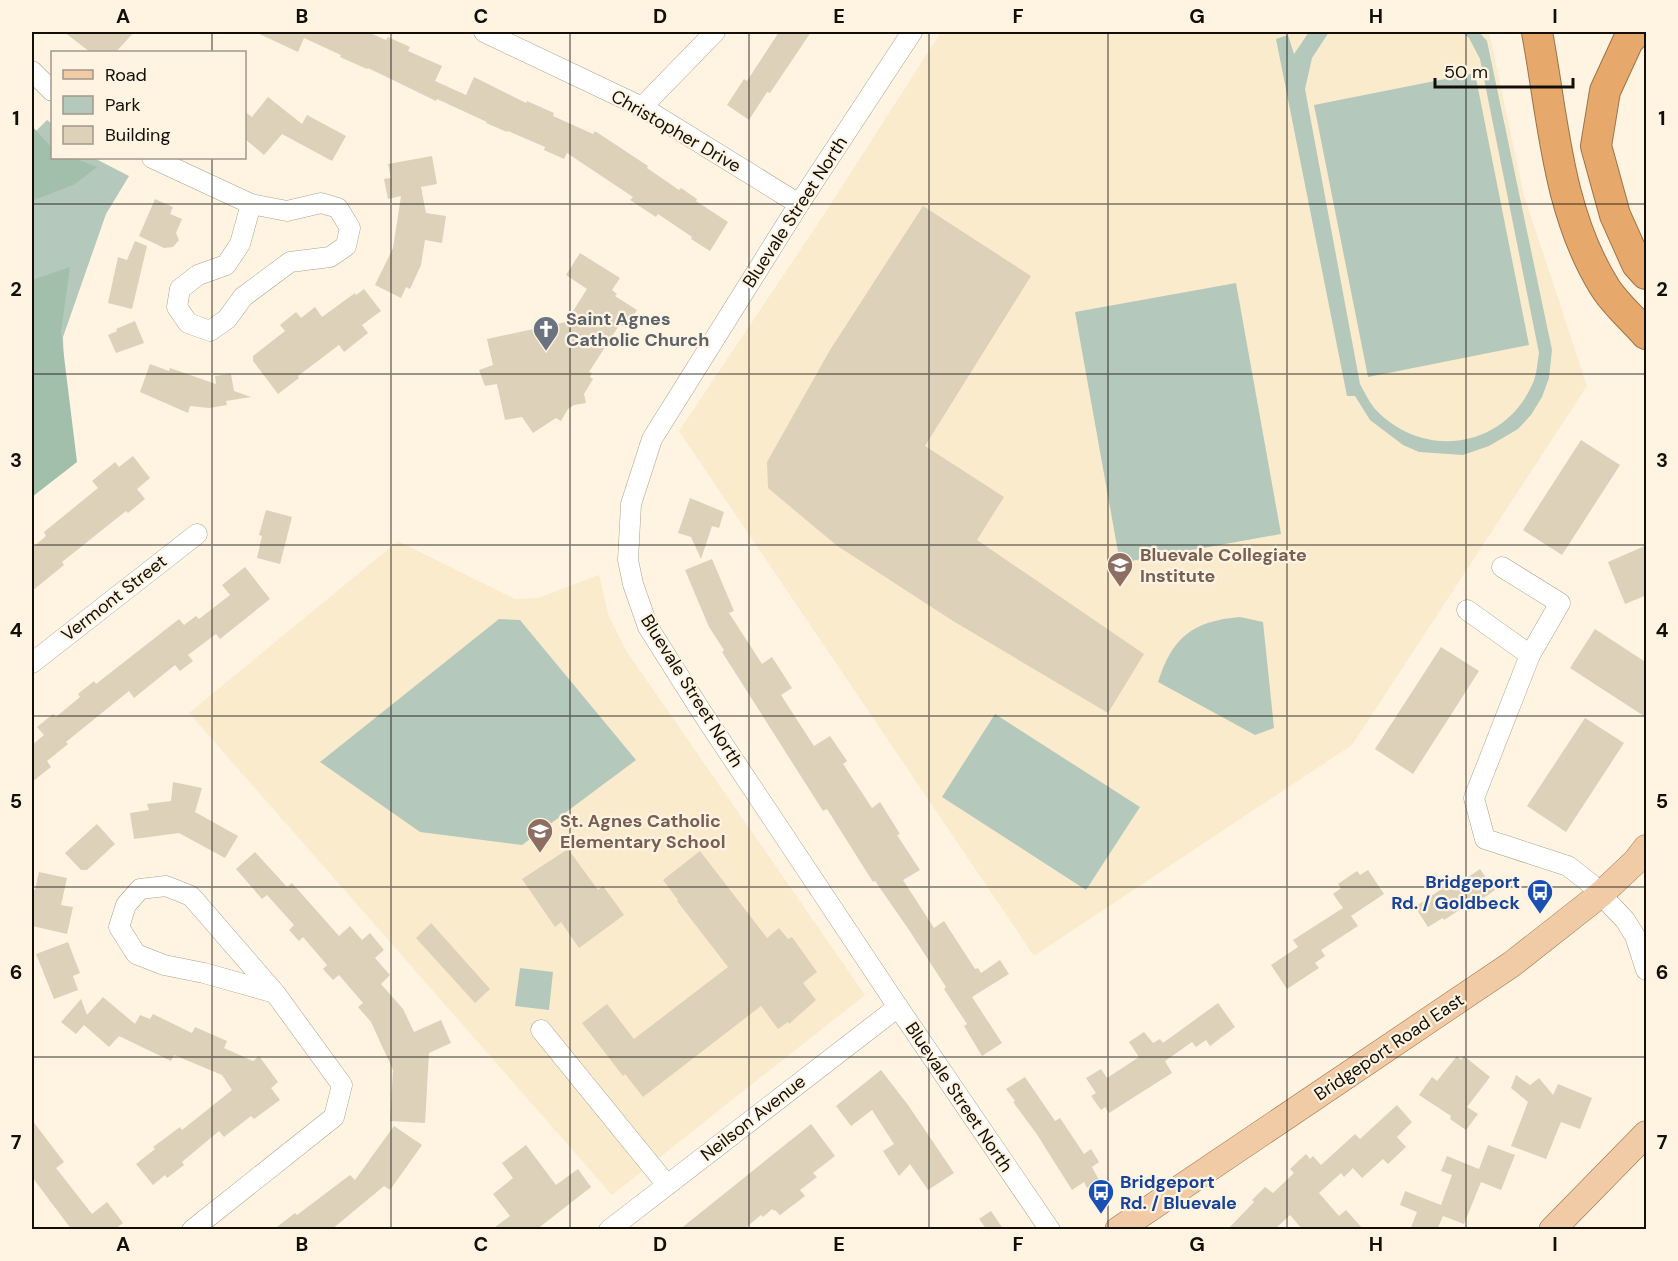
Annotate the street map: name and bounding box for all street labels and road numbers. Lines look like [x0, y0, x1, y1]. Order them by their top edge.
street label: Christopher Drive [607, 84, 745, 178]
street label: Bluevale Street North [737, 132, 853, 292]
street label: Vermont Street [56, 549, 172, 647]
street label: Bluevale Street North [635, 610, 749, 772]
street label: Bridgeport Road East [1309, 988, 1469, 1106]
street label: Bluevale Street North [900, 1017, 1018, 1177]
street label: Neilson Avenue [696, 1069, 810, 1167]

